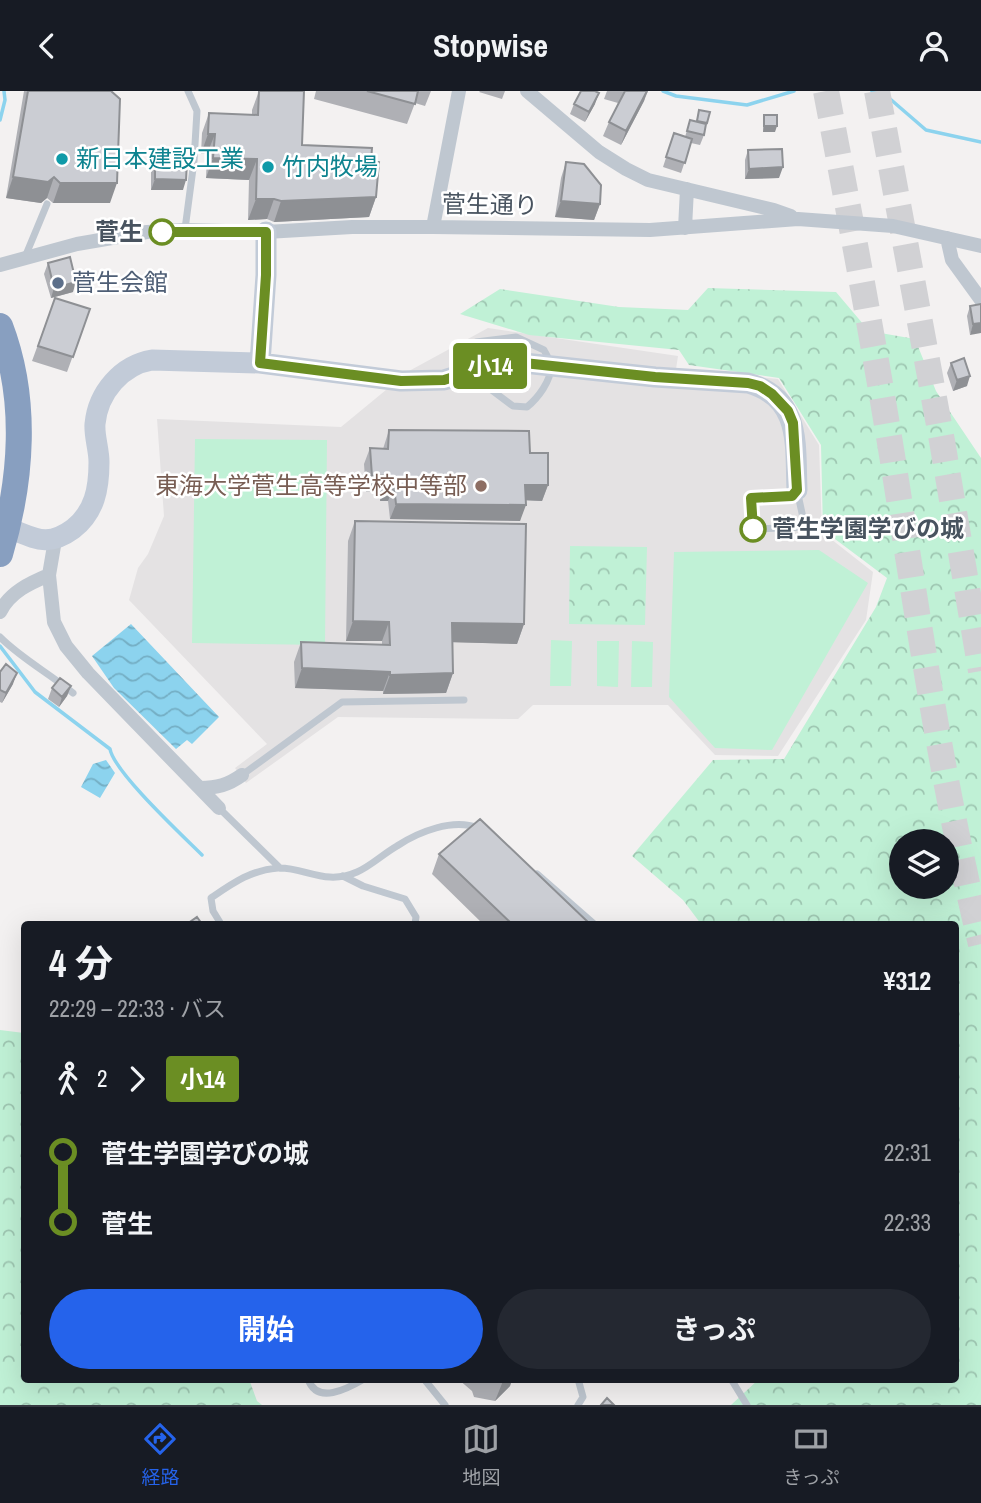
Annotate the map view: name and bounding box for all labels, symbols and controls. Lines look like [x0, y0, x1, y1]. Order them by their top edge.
text: Stopwise [433, 24, 548, 67]
icon: back [28, 27, 66, 65]
icon: person [915, 27, 953, 65]
place label: 新日本建設工業 [76, 142, 244, 174]
place label: 竹内牧場 [282, 150, 378, 182]
marker: 新日本建設工業 [54, 151, 70, 167]
marker: 竹内牧場 [260, 159, 276, 175]
street label: 菅生通り [442, 187, 538, 221]
place label: 菅生 [95, 215, 143, 247]
marker: 菅生 [149, 219, 175, 245]
place label: 菅生会館 [72, 266, 168, 298]
marker: 菅生会館 [50, 275, 66, 291]
line badge: 小14 [450, 343, 530, 389]
text: 小14 [467, 350, 513, 382]
place label: 東海大学菅生高等学校中等部 [155, 469, 467, 501]
marker: 東海大学菅生高等学校中等部 [473, 478, 489, 494]
place label: 菅生学園学びの城 [772, 512, 964, 544]
marker: 菅生学園学びの城 [740, 516, 766, 542]
map controls [889, 829, 959, 899]
button: layers [889, 829, 959, 899]
text: 4 分 [49, 938, 113, 989]
text: ¥312 [884, 963, 931, 998]
text: 22:29 – 22:33 · バス [49, 993, 226, 1024]
icon: walk [49, 1060, 87, 1098]
icon: forward [118, 1060, 156, 1098]
text: 2 [97, 1063, 108, 1094]
text: 小14 [180, 1063, 225, 1095]
text: 菅生学園学びの城 [101, 1136, 309, 1171]
text: 22:31 [884, 1137, 931, 1168]
text: 菅生 [101, 1206, 153, 1241]
text: 22:33 [884, 1207, 931, 1238]
button: 開始 [49, 1289, 483, 1369]
button: きっぷ [497, 1289, 931, 1369]
tab: 経路 [141, 1420, 179, 1490]
tab: 地図 [462, 1420, 500, 1490]
tab: きっぷ [783, 1420, 840, 1490]

